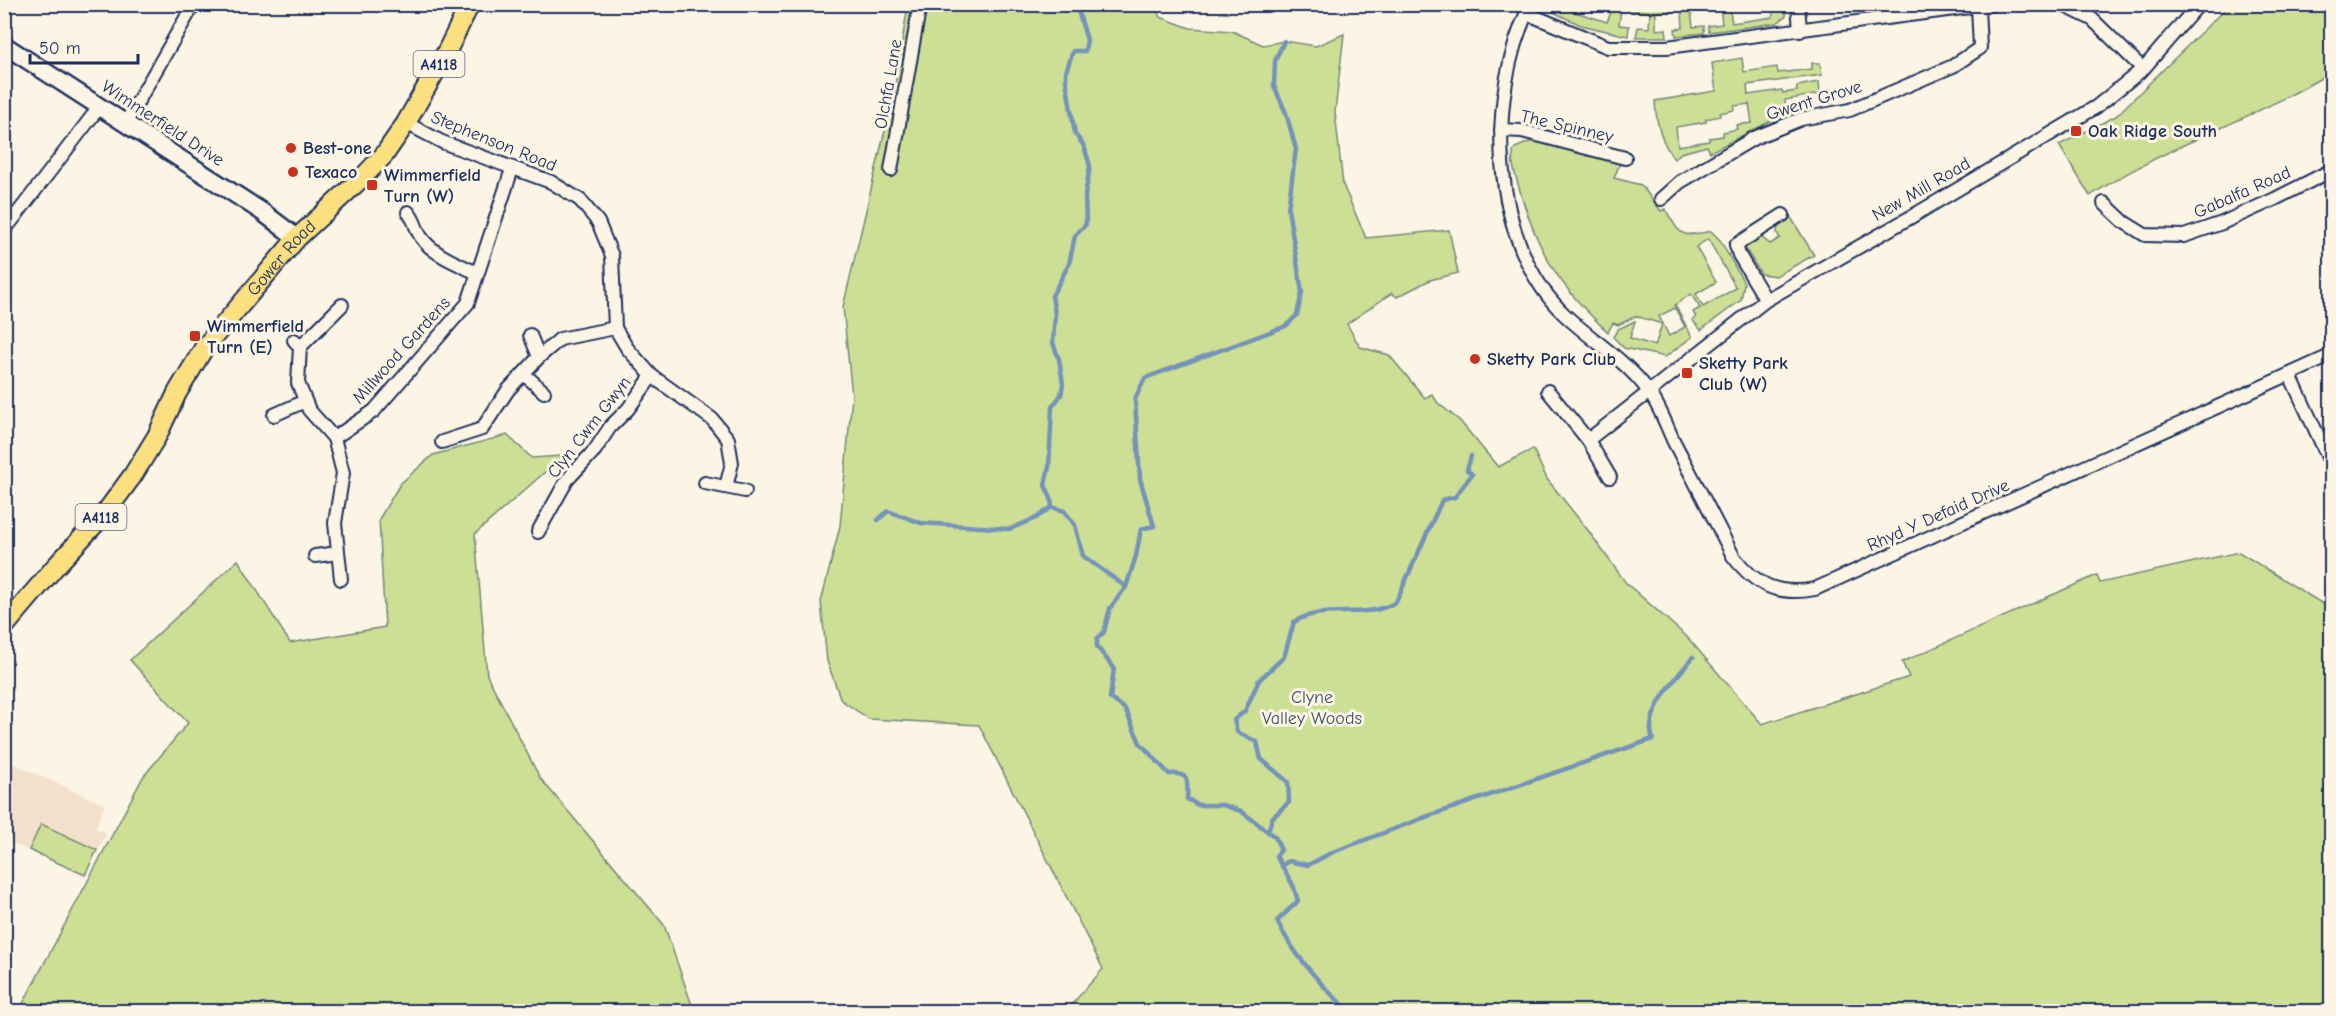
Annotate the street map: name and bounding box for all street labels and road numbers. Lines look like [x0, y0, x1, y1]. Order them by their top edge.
street label: Olchfa Lane [870, 38, 907, 131]
road number: A4118 [414, 51, 464, 77]
street label: Wimmerfield Drive [97, 76, 228, 171]
street label: Gwent Grove [1764, 76, 1864, 125]
street label: The Spinney [1518, 106, 1616, 148]
street label: Stephenson Road [428, 107, 560, 176]
street label: New Mill Road [1869, 153, 1974, 226]
street label: Gabalfa Road [2190, 162, 2294, 223]
street label: Gower Road [243, 216, 320, 300]
street label: Millwood Gardens [348, 292, 455, 408]
street label: Clyn Cwm Gwyn [543, 372, 636, 482]
street label: Rhyd Y Defaid Drive [1864, 475, 2012, 556]
road number: A4118 [76, 504, 126, 530]

